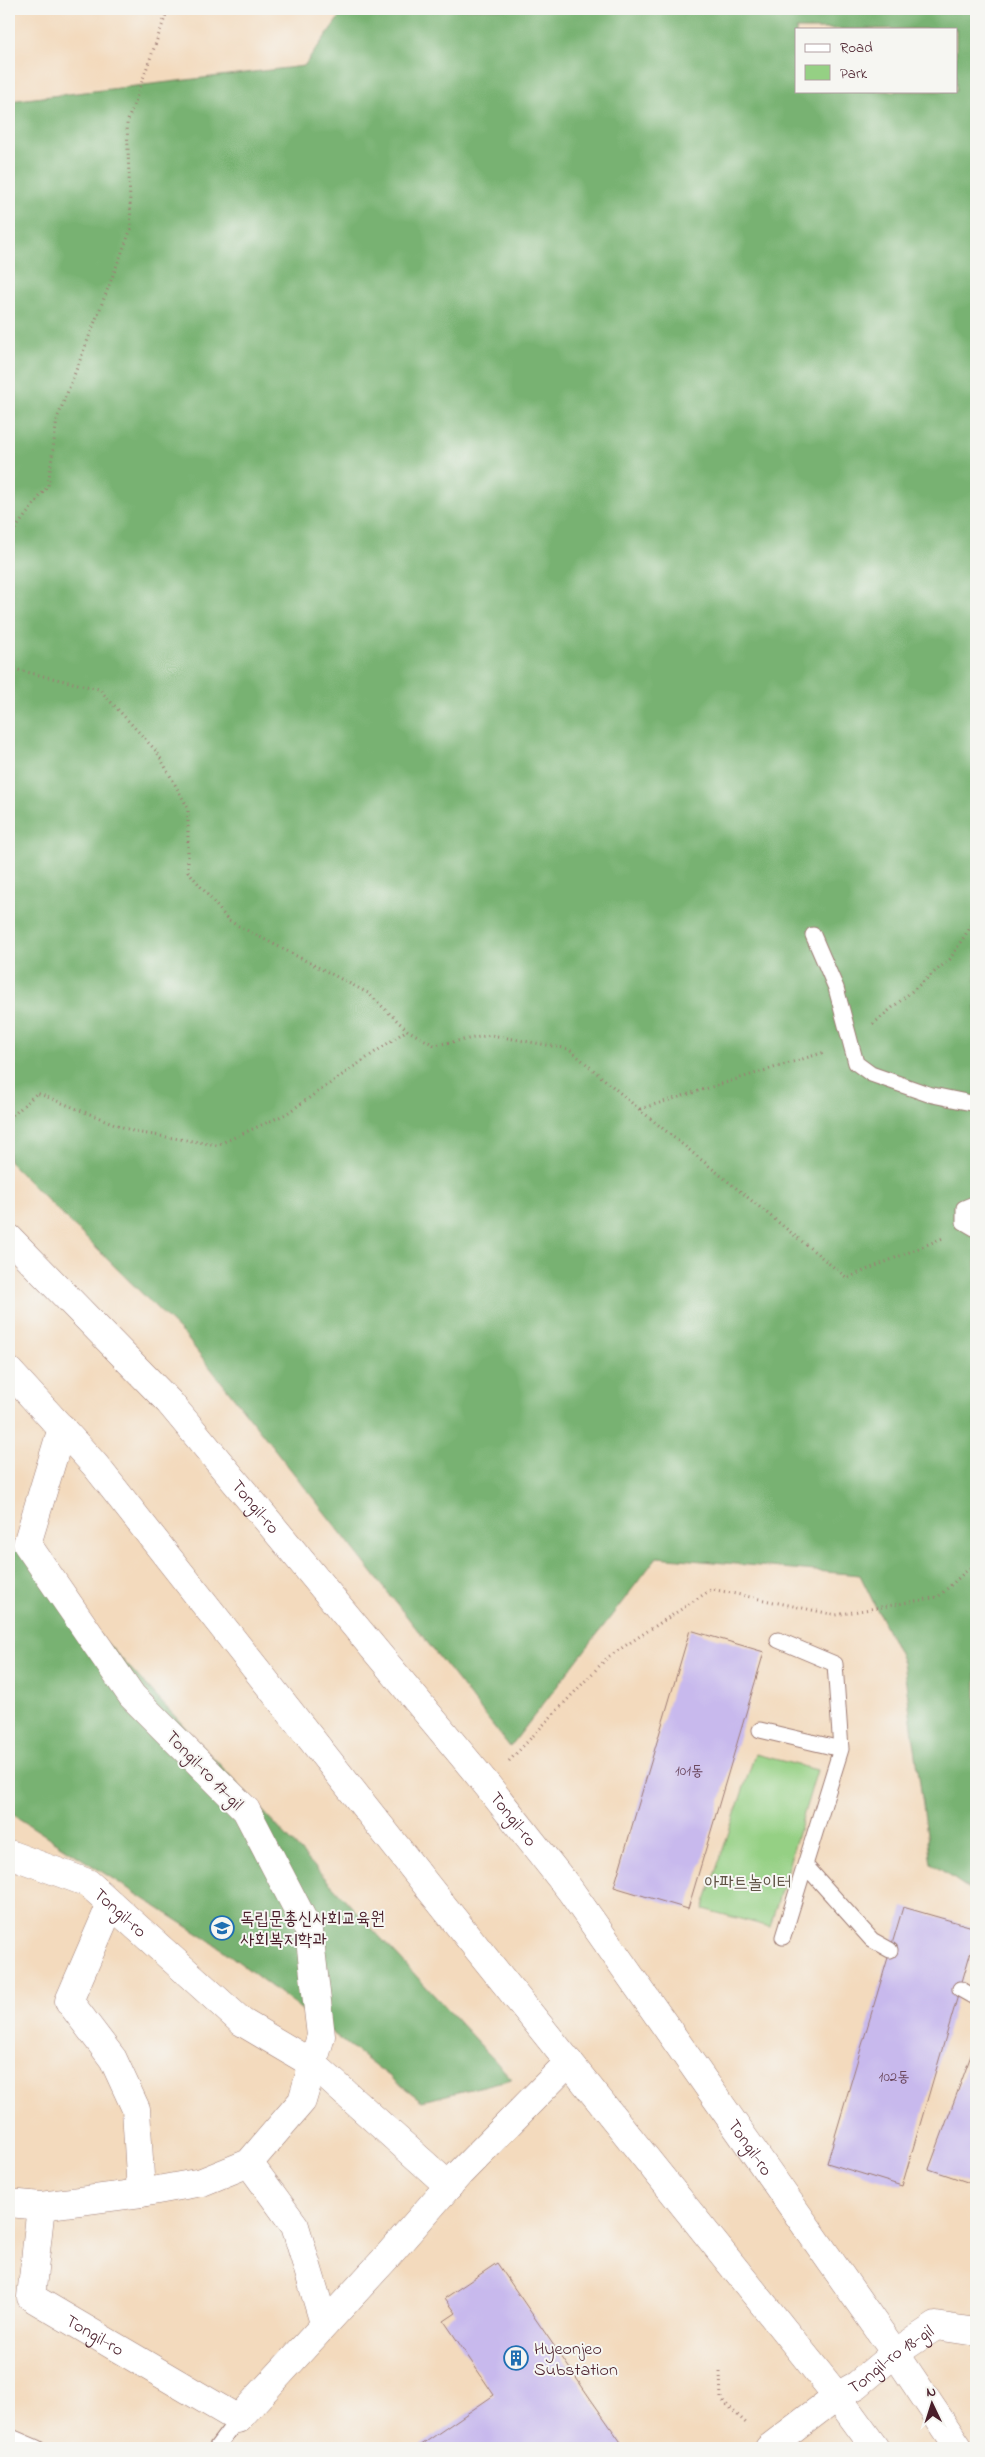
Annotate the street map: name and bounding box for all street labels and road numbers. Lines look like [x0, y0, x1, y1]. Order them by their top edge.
street label: Tongil-ro [224, 1475, 285, 1541]
street label: Tongil-ro 17-gil [158, 1725, 249, 1818]
street label: Tongil-ro [482, 1787, 542, 1853]
street label: Tongil-ro [87, 1883, 152, 1945]
street label: Tongil-ro [720, 2115, 778, 2182]
street label: Tongil-ro [60, 2309, 128, 2364]
street label: Tongil-ro 18-gil [844, 2320, 940, 2402]

